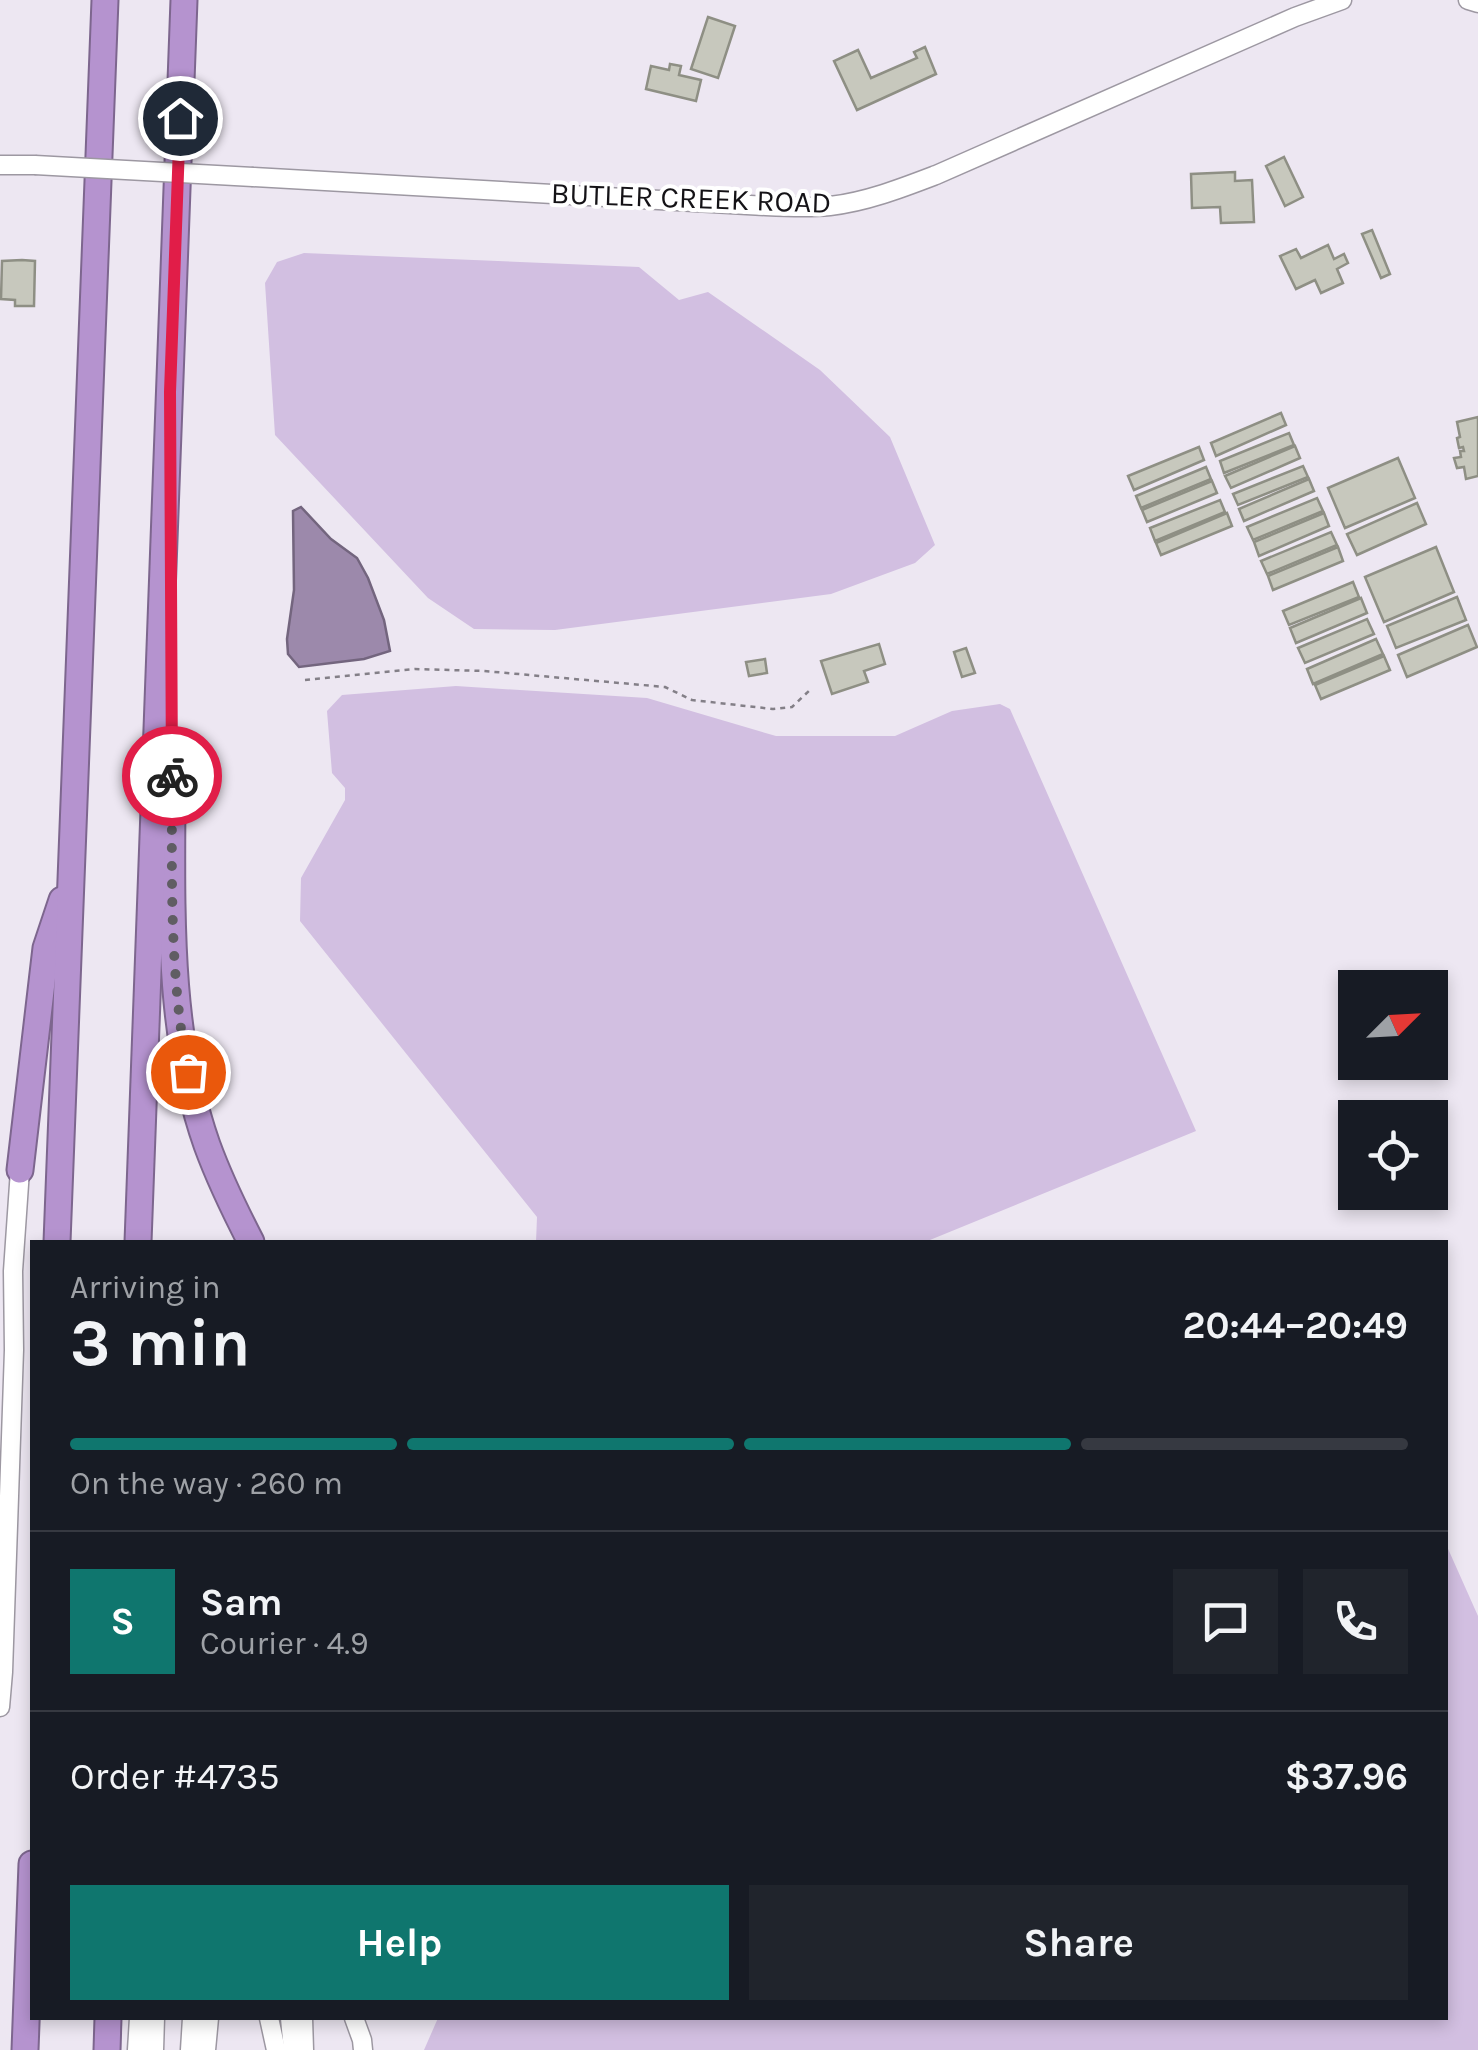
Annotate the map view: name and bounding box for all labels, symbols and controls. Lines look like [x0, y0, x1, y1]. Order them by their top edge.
pin [138, 76, 223, 161]
icon: home [153, 91, 208, 146]
street label: BUTLER CREEK ROAD [550, 175, 832, 221]
courier [122, 726, 222, 826]
icon: bike [145, 749, 200, 804]
north arrow [1338, 970, 1448, 1080]
map controls [1338, 970, 1448, 1210]
pin [146, 1030, 231, 1115]
icon: bag [161, 1045, 216, 1100]
button: locate [1338, 1100, 1448, 1210]
text: Arriving in [70, 1269, 221, 1306]
text: 20:44–20:49 [1183, 1303, 1408, 1348]
text: 3 min [70, 1305, 250, 1381]
text: On the way · 260 m [70, 1465, 343, 1502]
button: chat [1173, 1569, 1278, 1674]
button: phone [1303, 1569, 1408, 1674]
text: Sam [200, 1580, 283, 1625]
text: S [110, 1599, 135, 1644]
text: Courier · 4.9 [200, 1625, 369, 1662]
text: Order #4735 [70, 1754, 280, 1799]
text: $37.96 [1285, 1754, 1408, 1799]
button: Help [70, 1885, 729, 2000]
button: Share [749, 1885, 1408, 2000]

